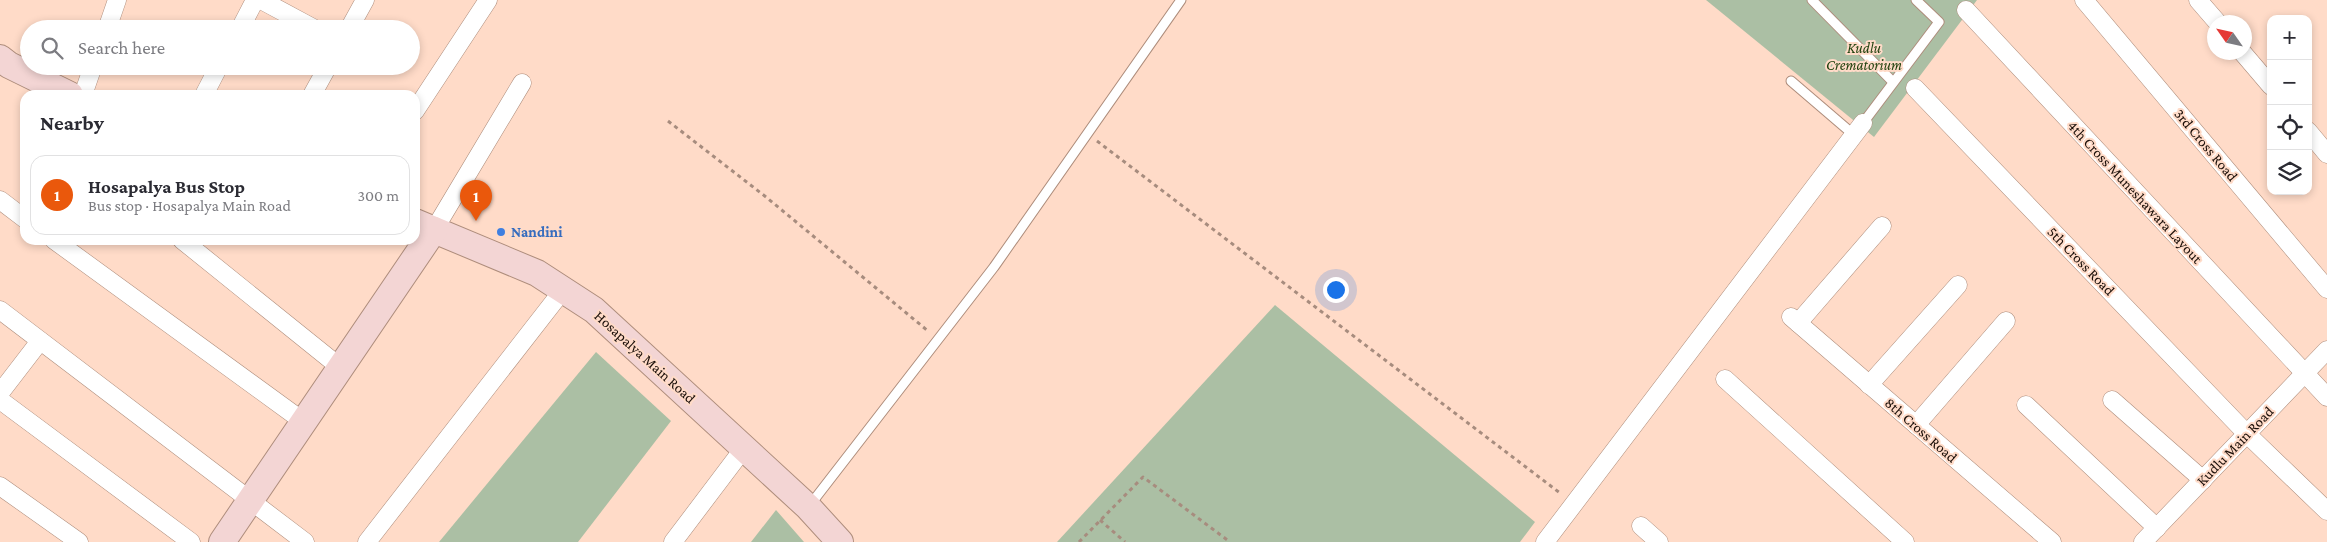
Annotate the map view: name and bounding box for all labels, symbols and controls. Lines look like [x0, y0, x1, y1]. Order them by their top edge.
north arrow [2207, 15, 2252, 60]
map controls [2267, 15, 2312, 195]
button: + [2267, 15, 2312, 60]
search box [20, 20, 420, 75]
icon: search [38, 34, 66, 62]
text: Search here [78, 37, 165, 58]
park label: Kudlu Crematorium [1826, 40, 1902, 73]
button: − [2267, 60, 2312, 105]
button: locate [2267, 105, 2312, 150]
street label: 3rd Cross Road [2171, 106, 2241, 184]
text: Nearby [40, 111, 104, 135]
street label: 4th Cross Muneshawara Layout [2064, 117, 2206, 268]
button: layers [2267, 150, 2312, 195]
text: Hosapalya Bus Stop [88, 176, 245, 197]
pin: 1 [460, 180, 492, 221]
text: 1 [54, 187, 60, 204]
text: 300 m [357, 187, 399, 204]
text: Bus stop · Hosapalya Main Road [88, 197, 291, 214]
street label: 5th Cross Road [2044, 223, 2118, 299]
place label: Nandini [511, 224, 563, 240]
marker: Nandini [495, 226, 507, 238]
your location [1323, 277, 1349, 303]
street label: Hosapalya Main Road [591, 308, 699, 407]
street label: 8th Cross Road [1882, 394, 1960, 466]
street label: Kudlu Main Road [2193, 403, 2277, 489]

